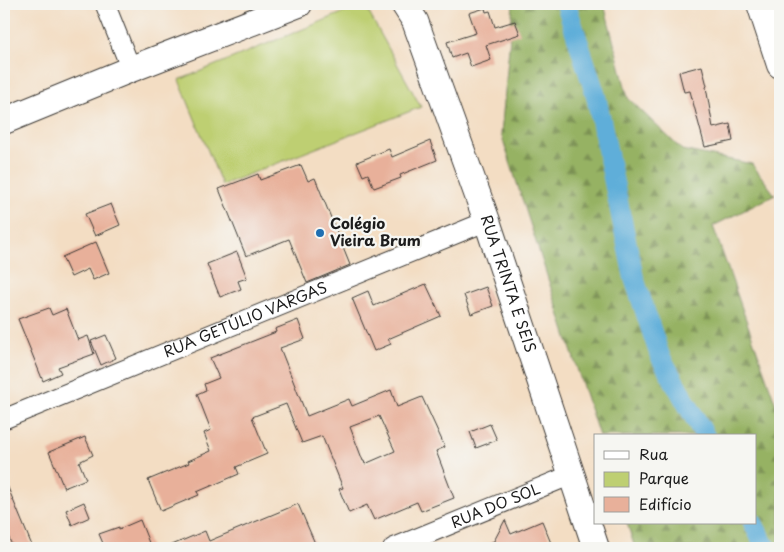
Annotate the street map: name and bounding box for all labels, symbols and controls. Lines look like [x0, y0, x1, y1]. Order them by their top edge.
place label: Colégio Vieira Brum [330, 211, 421, 251]
street label: RUA TRINTA E SEIS [476, 211, 543, 355]
marker: Colégio Vieira Brum [314, 227, 326, 239]
street label: RUA GETÚLIO VARGAS [159, 275, 330, 362]
legend [594, 434, 756, 524]
text: Rua [639, 442, 668, 465]
text: Parque [639, 466, 689, 489]
street label: RUA DO SOL [447, 476, 543, 533]
text: Edifício [639, 492, 692, 515]

